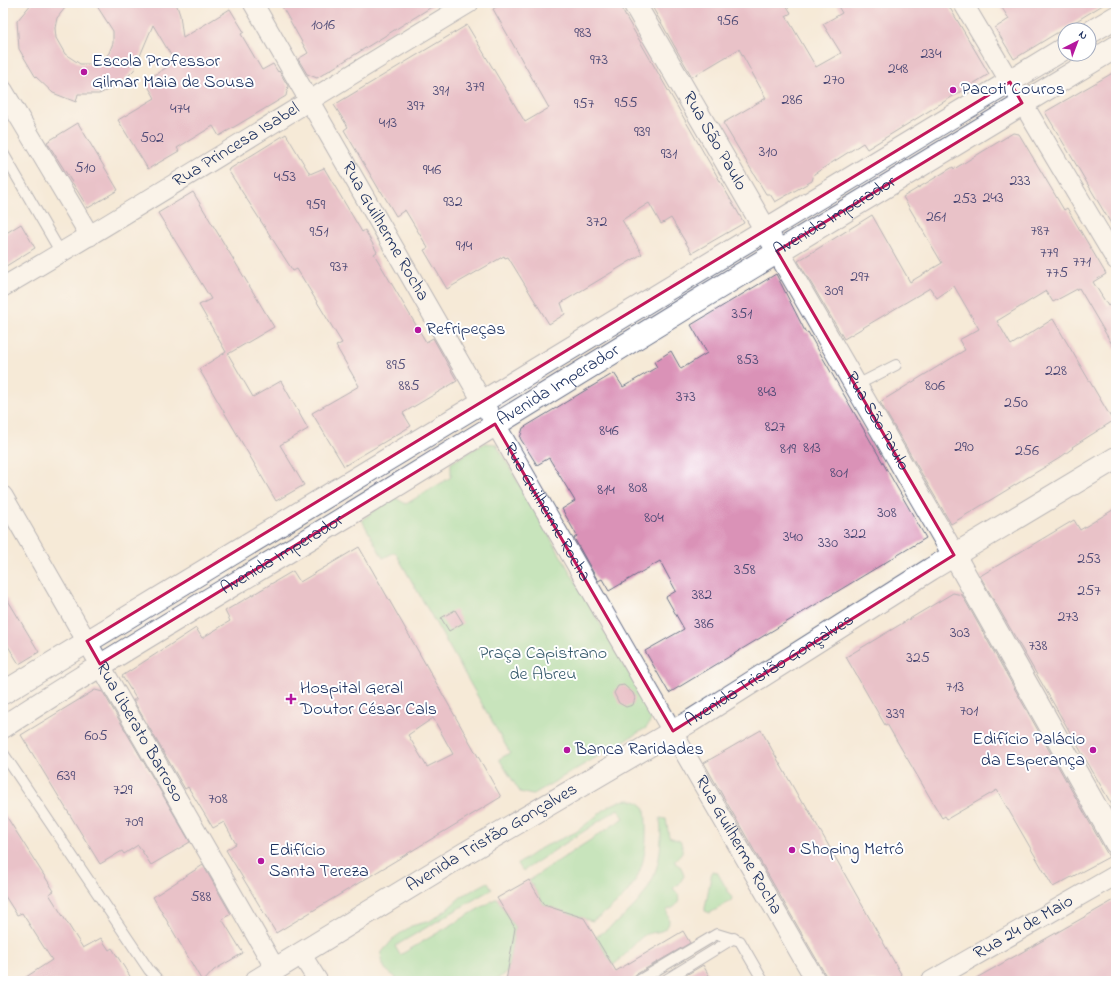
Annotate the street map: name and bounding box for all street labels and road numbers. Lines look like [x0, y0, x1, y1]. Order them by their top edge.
street label: Rua São Paulo [675, 87, 753, 196]
street label: Rua Princesa Isabel [168, 97, 305, 195]
street label: Rua Guilherme Rocha [334, 157, 435, 306]
street label: Avenida Imperador [769, 169, 902, 264]
street label: Avenida Imperador [492, 338, 625, 433]
street label: Rua São Paulo [838, 367, 916, 476]
street label: Rua Guilherme Rocha [496, 438, 597, 587]
street label: Avenida Imperador [216, 508, 349, 602]
street label: Avenida Tristão Gonçalves [680, 608, 859, 734]
street label: Rua Liberato Barroso [89, 658, 190, 808]
street label: Rua Guilherme Rocha [688, 771, 788, 920]
street label: Avenida Tristão Gonçalves [401, 777, 583, 899]
street label: Rua 24 de Maio [969, 889, 1079, 967]

